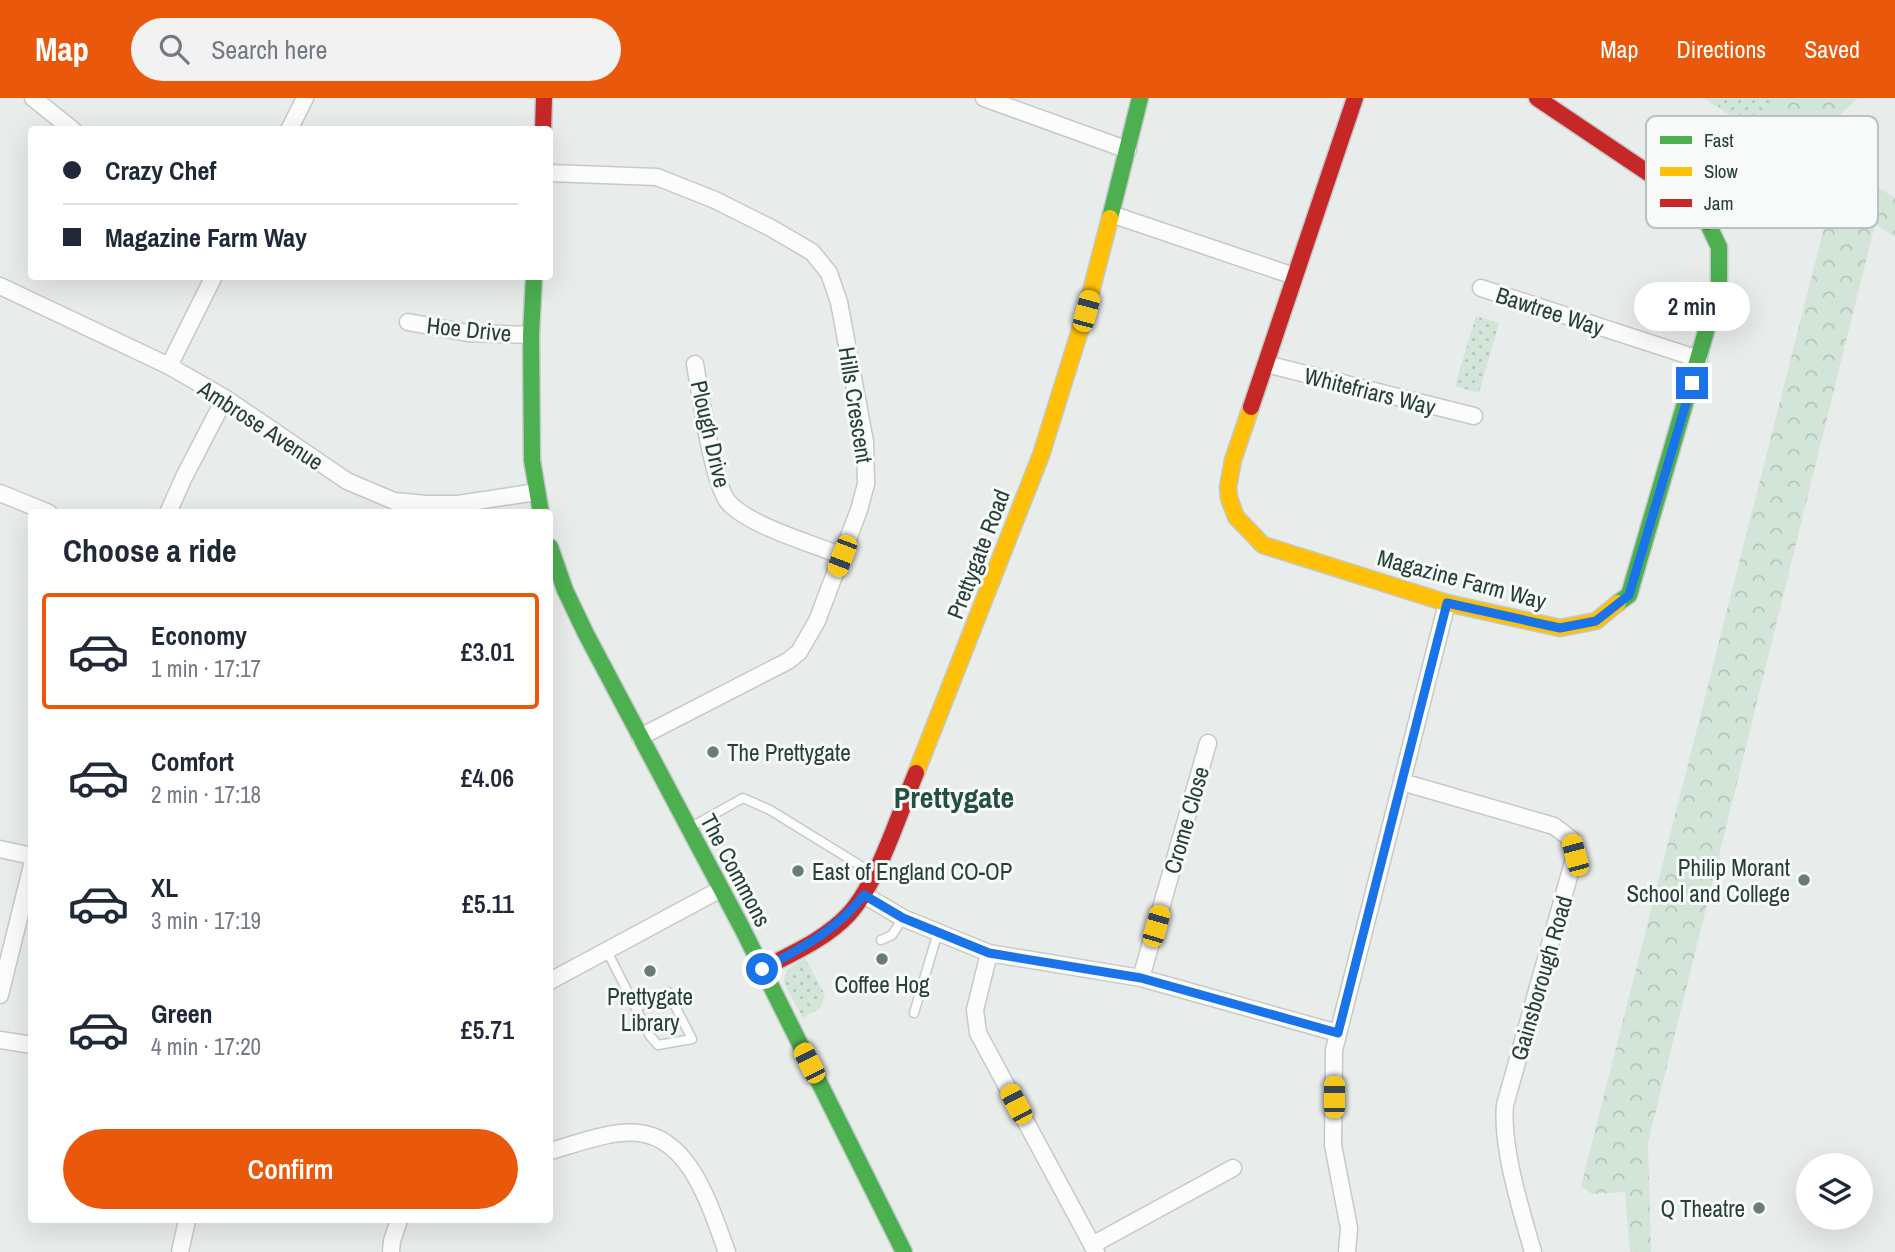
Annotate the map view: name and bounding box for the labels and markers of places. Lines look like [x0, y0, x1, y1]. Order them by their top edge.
place label: The Prettygate [727, 737, 851, 768]
marker: The Prettygate [705, 744, 721, 760]
place label: Philip Morant School and College [1626, 852, 1790, 909]
place label: East of England CO-OP [812, 856, 1012, 887]
marker: East of England CO-OP [790, 863, 806, 879]
marker: Philip Morant School and College [1796, 872, 1812, 888]
marker: Coffee Hog [874, 951, 890, 967]
marker: Prettygate Library [642, 963, 658, 979]
place label: Coffee Hog [834, 969, 930, 1000]
place label: Prettygate Library [607, 981, 693, 1038]
place label: Q Theatre [1660, 1193, 1745, 1224]
marker: Q Theatre [1751, 1200, 1767, 1216]

